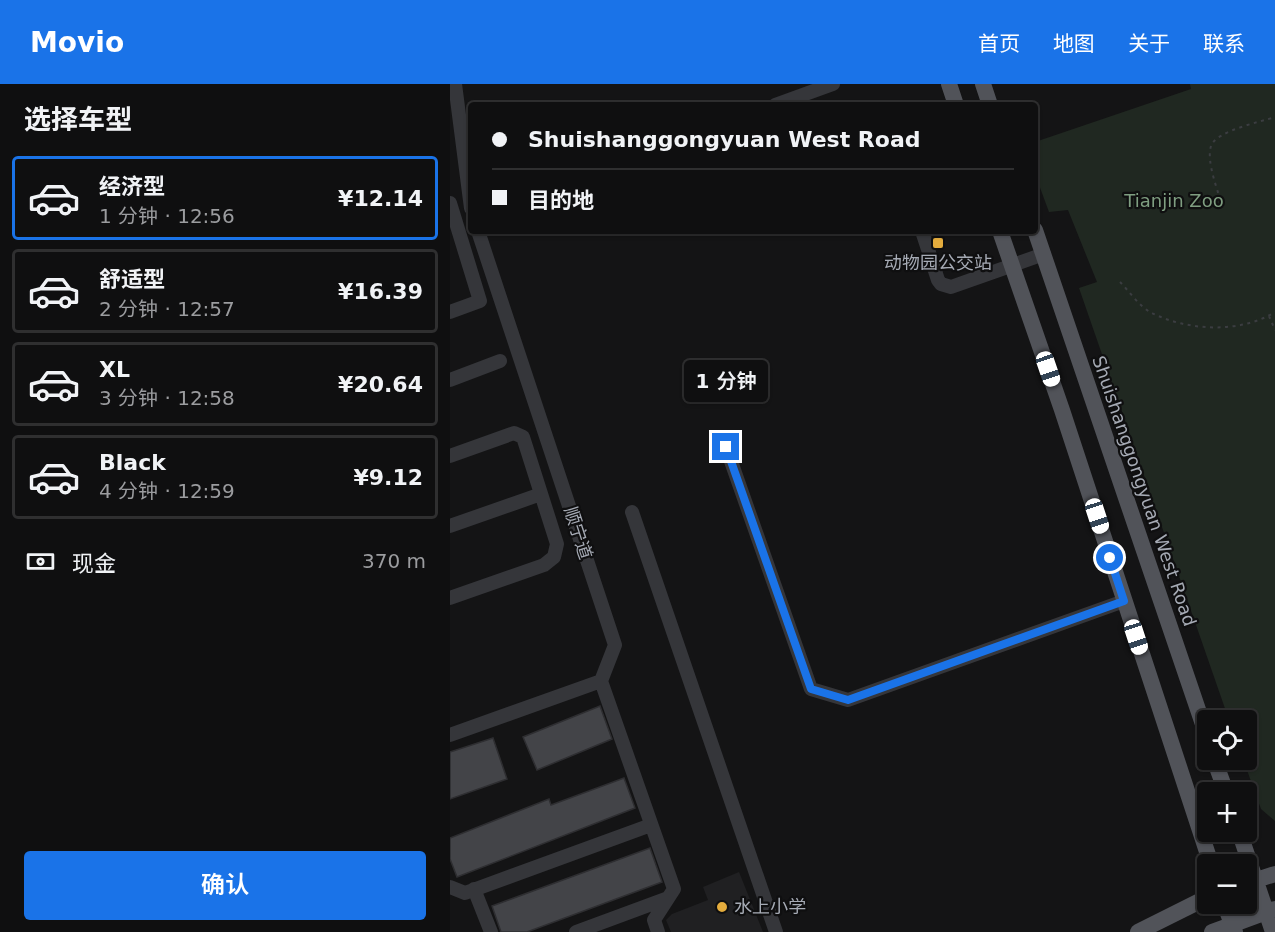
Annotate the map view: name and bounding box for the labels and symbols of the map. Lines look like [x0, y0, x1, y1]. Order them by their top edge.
park label: Tianjin Zoo [1123, 190, 1224, 211]
marker: 动物园公交站 [931, 236, 945, 250]
place label: 动物园公交站 [884, 252, 992, 273]
car [1034, 349, 1062, 389]
street label: Shuishanggongyuan West Road [1088, 353, 1201, 629]
callout: 1 分钟 [684, 360, 768, 402]
route end [712, 433, 739, 460]
car [1083, 496, 1111, 536]
street label: 顺宁道 [560, 504, 597, 562]
route start [1096, 544, 1123, 571]
car [1122, 617, 1150, 657]
place label: 水上小学 [734, 896, 806, 917]
marker: 水上小学 [715, 900, 729, 914]

